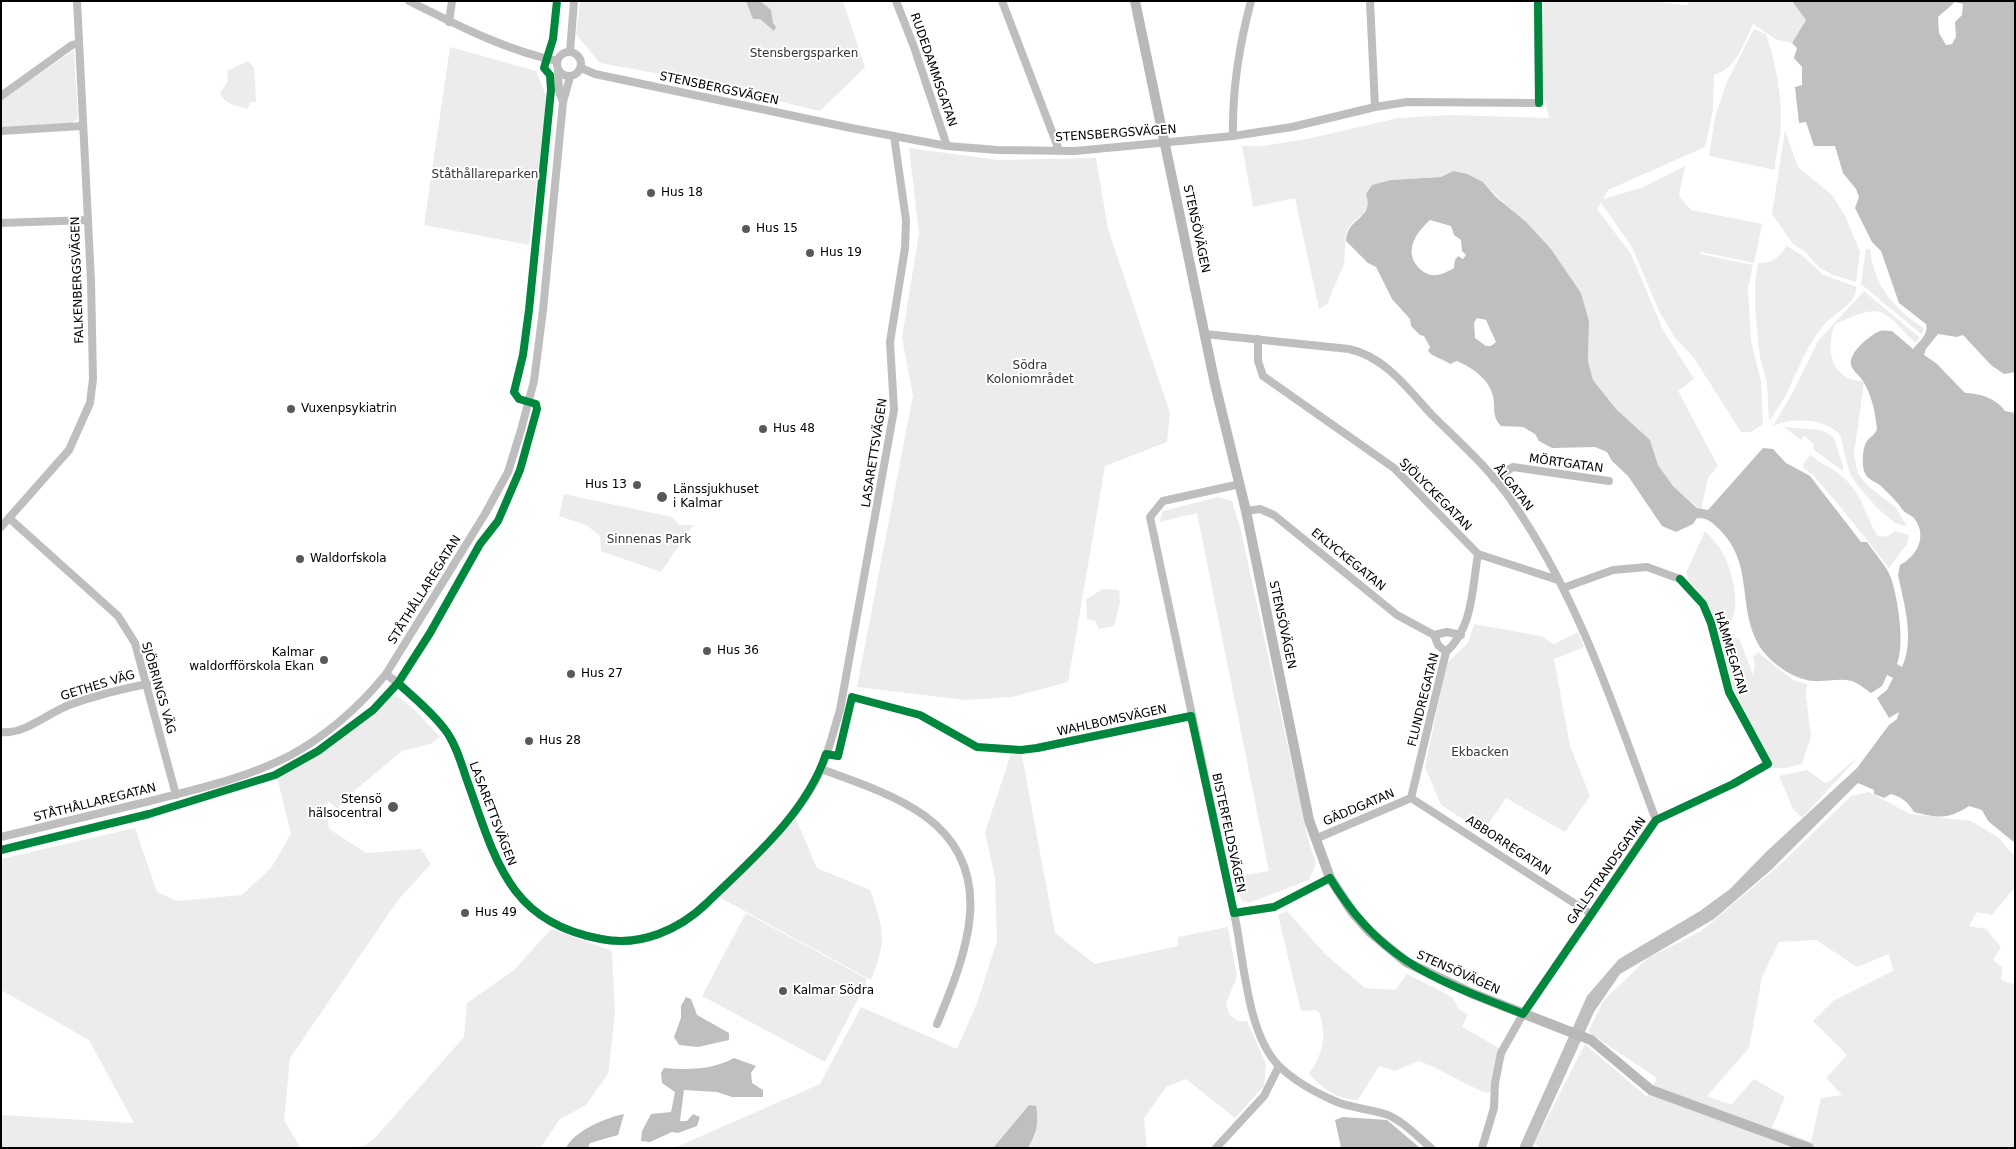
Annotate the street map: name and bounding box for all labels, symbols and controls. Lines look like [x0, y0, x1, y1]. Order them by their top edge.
street label: RUDEDAMMSGATAN [907, 11, 959, 129]
park label: Stensbergsparken [750, 47, 858, 61]
street label: STENSBERGSVÄGEN [658, 69, 780, 109]
street label: STENSBERGSVÄGEN [1055, 123, 1177, 145]
park label: Ståthållareparken [432, 168, 538, 182]
street label: STENSÖVÄGEN [1180, 184, 1212, 274]
place label: Hus 18 [661, 186, 703, 200]
marker: Hus 18 [645, 187, 657, 199]
street label: FALKENBERGSVÄGEN [69, 216, 87, 344]
place label: Hus 15 [756, 222, 798, 236]
marker: Hus 15 [740, 223, 752, 235]
place label: Hus 19 [820, 246, 862, 260]
marker: Hus 19 [804, 247, 816, 259]
park label: Södra Koloniområdet [986, 359, 1074, 387]
street label: LASARETTSVÄGEN [859, 397, 891, 509]
place label: Vuxenpsykiatrin [301, 402, 397, 416]
marker: Vuxenpsykiatrin [285, 403, 297, 415]
place label: Hus 48 [773, 422, 815, 436]
marker: Hus 48 [757, 423, 769, 435]
street label: MÖRTGATAN [1528, 452, 1604, 476]
street label: SJÖLYCKEGATAN [1396, 456, 1474, 534]
street label: ÅLGATAN [1490, 462, 1536, 514]
place label: Hus 13 [585, 478, 627, 492]
marker: Hus 13 [631, 479, 643, 491]
place label: Länssjukhuset i Kalmar [673, 483, 759, 511]
marker: Länssjukhuset i Kalmar [655, 490, 669, 504]
street label: EKLYCKEGATAN [1308, 526, 1388, 594]
street label: STÅTHÅLLAREGATAN [386, 533, 464, 647]
park label: Sinnenas Park [607, 533, 691, 547]
place label: Waldorfskola [310, 552, 387, 566]
marker: Waldorfskola [294, 553, 306, 565]
street label: STENSÖVÄGEN [1266, 580, 1298, 670]
street label: HÅMMEGATAN [1711, 610, 1749, 696]
street label: SJÖBRINGS VÄG [138, 640, 178, 736]
place label: Hus 36 [717, 644, 759, 658]
marker: Hus 36 [701, 645, 713, 657]
place label: Kalmar waldorfförskola Ekan [189, 646, 314, 674]
street label: FLUNDREGATAN [1405, 652, 1443, 748]
marker: Kalmar waldorfförskola Ekan [318, 654, 330, 666]
place label: Hus 27 [581, 667, 623, 681]
street label: GETHES VÄG [59, 668, 137, 704]
marker: Hus 27 [565, 668, 577, 680]
street label: WAHLBOMSVÄGEN [1056, 702, 1168, 740]
place label: Hus 28 [539, 734, 581, 748]
marker: Hus 28 [523, 735, 535, 747]
park label: Ekbacken [1451, 746, 1509, 760]
street label: LASARETTSVÄGEN [465, 760, 519, 868]
street label: BISTERFELDSVÄGEN [1208, 772, 1248, 894]
street label: STÅTHÅLLAREGATAN [32, 781, 158, 825]
street label: GÄDDGATAN [1321, 786, 1397, 830]
place label: Stensö hälsocentral [308, 793, 382, 821]
marker: Stensö hälsocentral [386, 800, 400, 814]
street label: ABBORREGATAN [1463, 813, 1553, 879]
street label: GALLSTRANDSGATAN [1564, 814, 1650, 928]
place label: Hus 49 [475, 906, 517, 920]
marker: Hus 49 [459, 907, 471, 919]
street label: STENSÖVÄGEN [1414, 948, 1502, 998]
place label: Kalmar Södra [793, 984, 874, 998]
marker: Kalmar Södra [777, 985, 789, 997]

